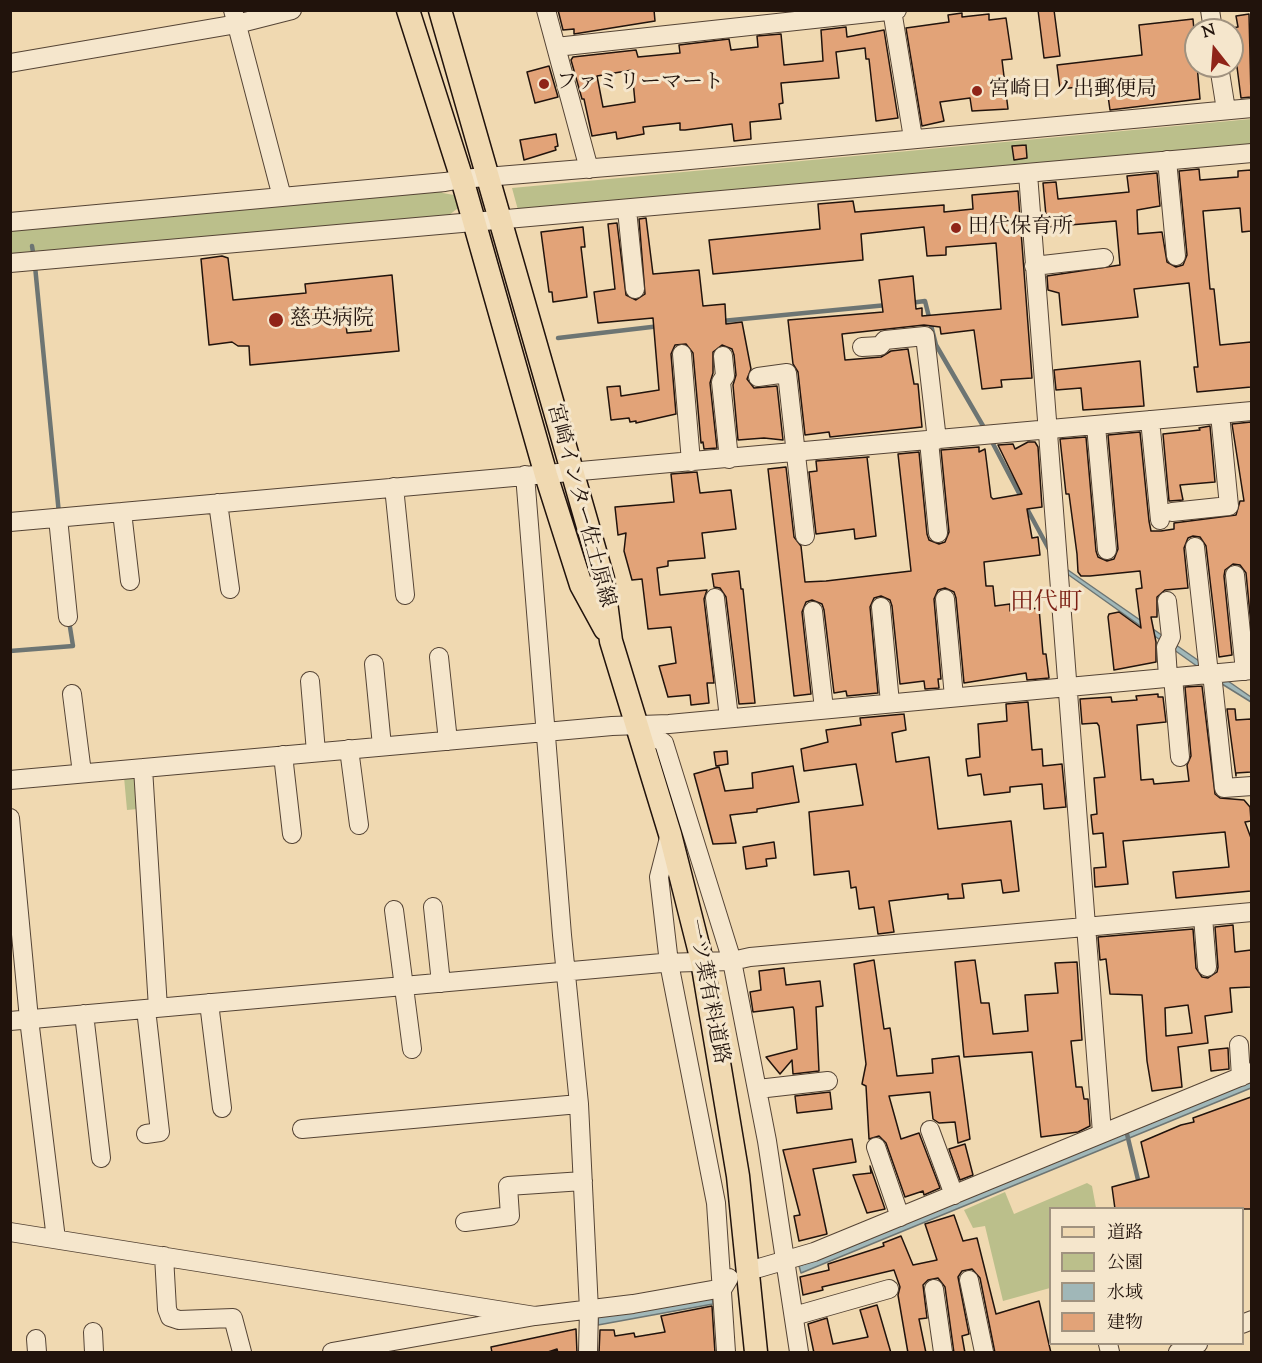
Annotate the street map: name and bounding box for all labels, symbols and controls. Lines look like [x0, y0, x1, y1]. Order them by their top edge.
north arrow [1184, 18, 1244, 78]
text: N [1200, 19, 1219, 45]
place label: ファミリーマート [556, 71, 724, 97]
marker: ファミリーマート [537, 77, 551, 91]
place label: 宮崎日ノ出郵便局 [989, 78, 1157, 104]
marker: 宮崎日ノ出郵便局 [970, 84, 984, 98]
place label: 田代保育所 [968, 215, 1073, 241]
marker: 田代保育所 [949, 221, 963, 235]
place label: 慈英病院 [290, 307, 374, 333]
marker: 慈英病院 [267, 311, 285, 329]
street label: 宮崎インター佐土原線 [540, 401, 618, 611]
district label: 田代町 [1010, 591, 1082, 619]
street label: 一ツ葉有料道路 [680, 917, 732, 1067]
legend [1049, 1207, 1244, 1345]
text: 道路 [1107, 1221, 1143, 1247]
text: 公園 [1107, 1251, 1143, 1277]
text: 水域 [1107, 1281, 1143, 1307]
text: 建物 [1107, 1311, 1143, 1337]

